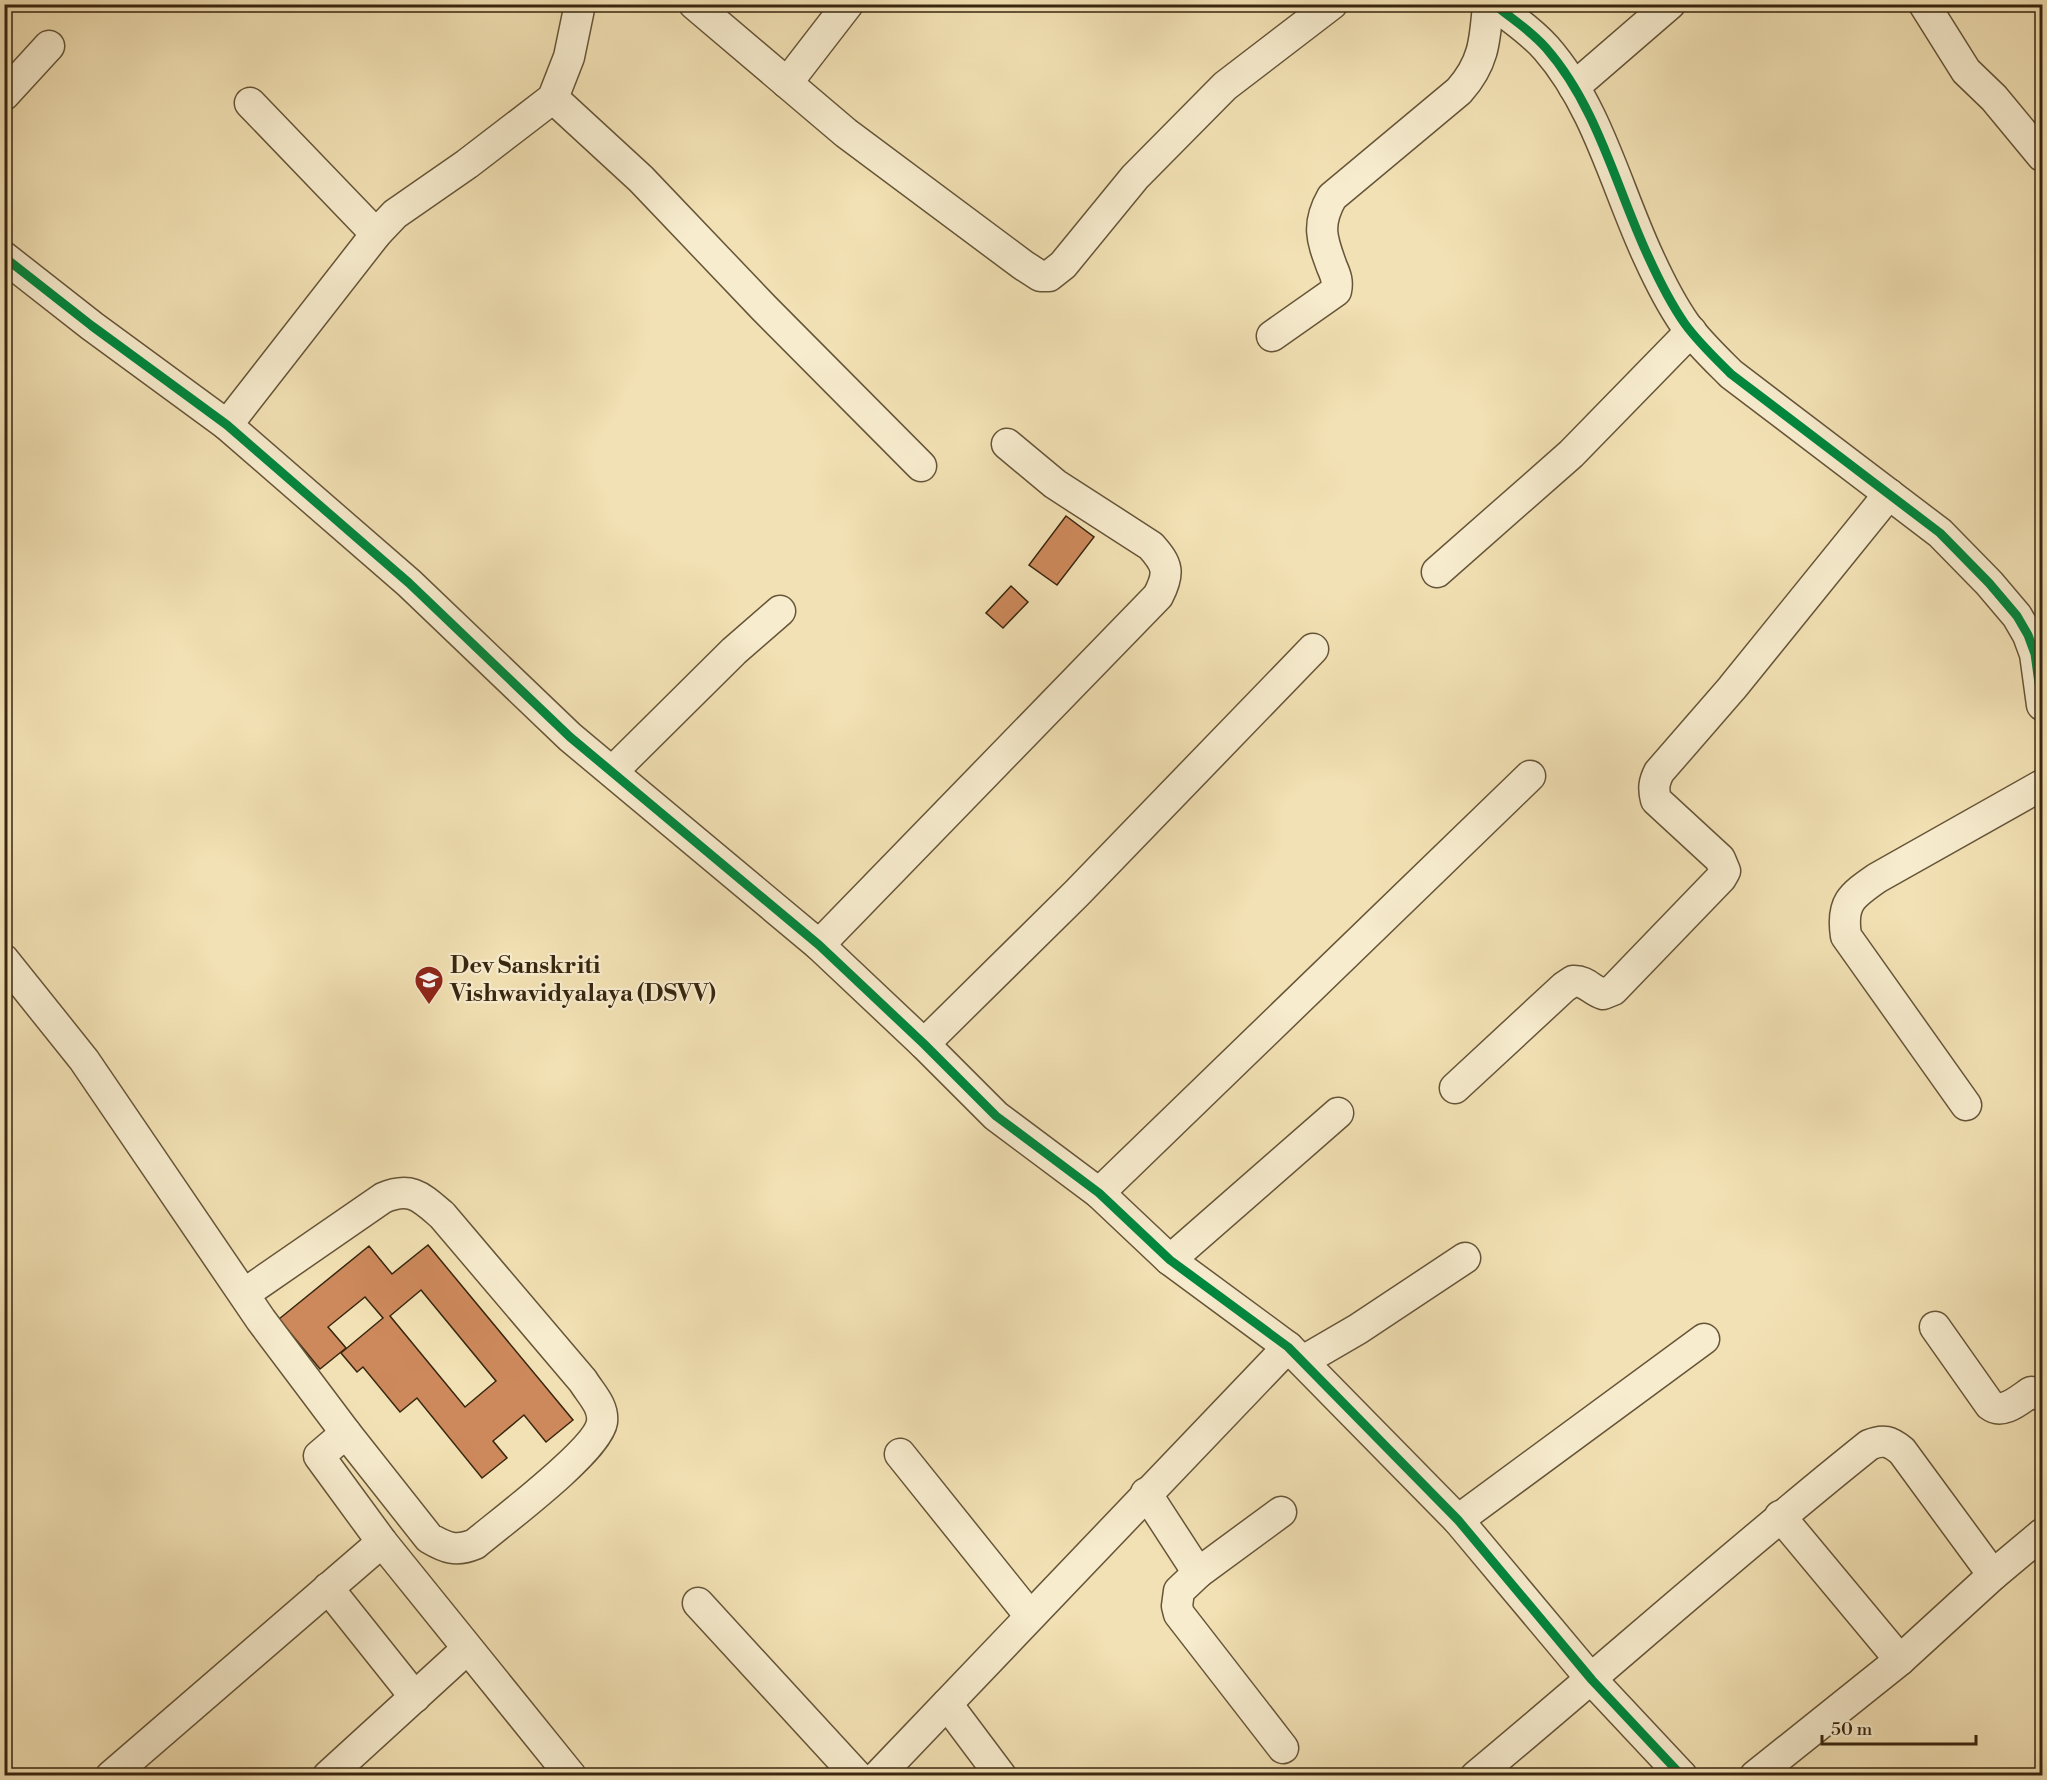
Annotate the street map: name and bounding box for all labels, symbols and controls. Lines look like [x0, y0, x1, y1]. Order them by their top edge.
place label: Dev Sanskriti Vishwavidyalaya (DSVV) [449, 951, 716, 1009]
school or university icon: Dev Sanskriti Vishwavidyalaya (DSVV) [413, 964, 445, 1006]
scale bar [1822, 1708, 1976, 1746]
text: 50 m [1831, 1718, 1873, 1741]

